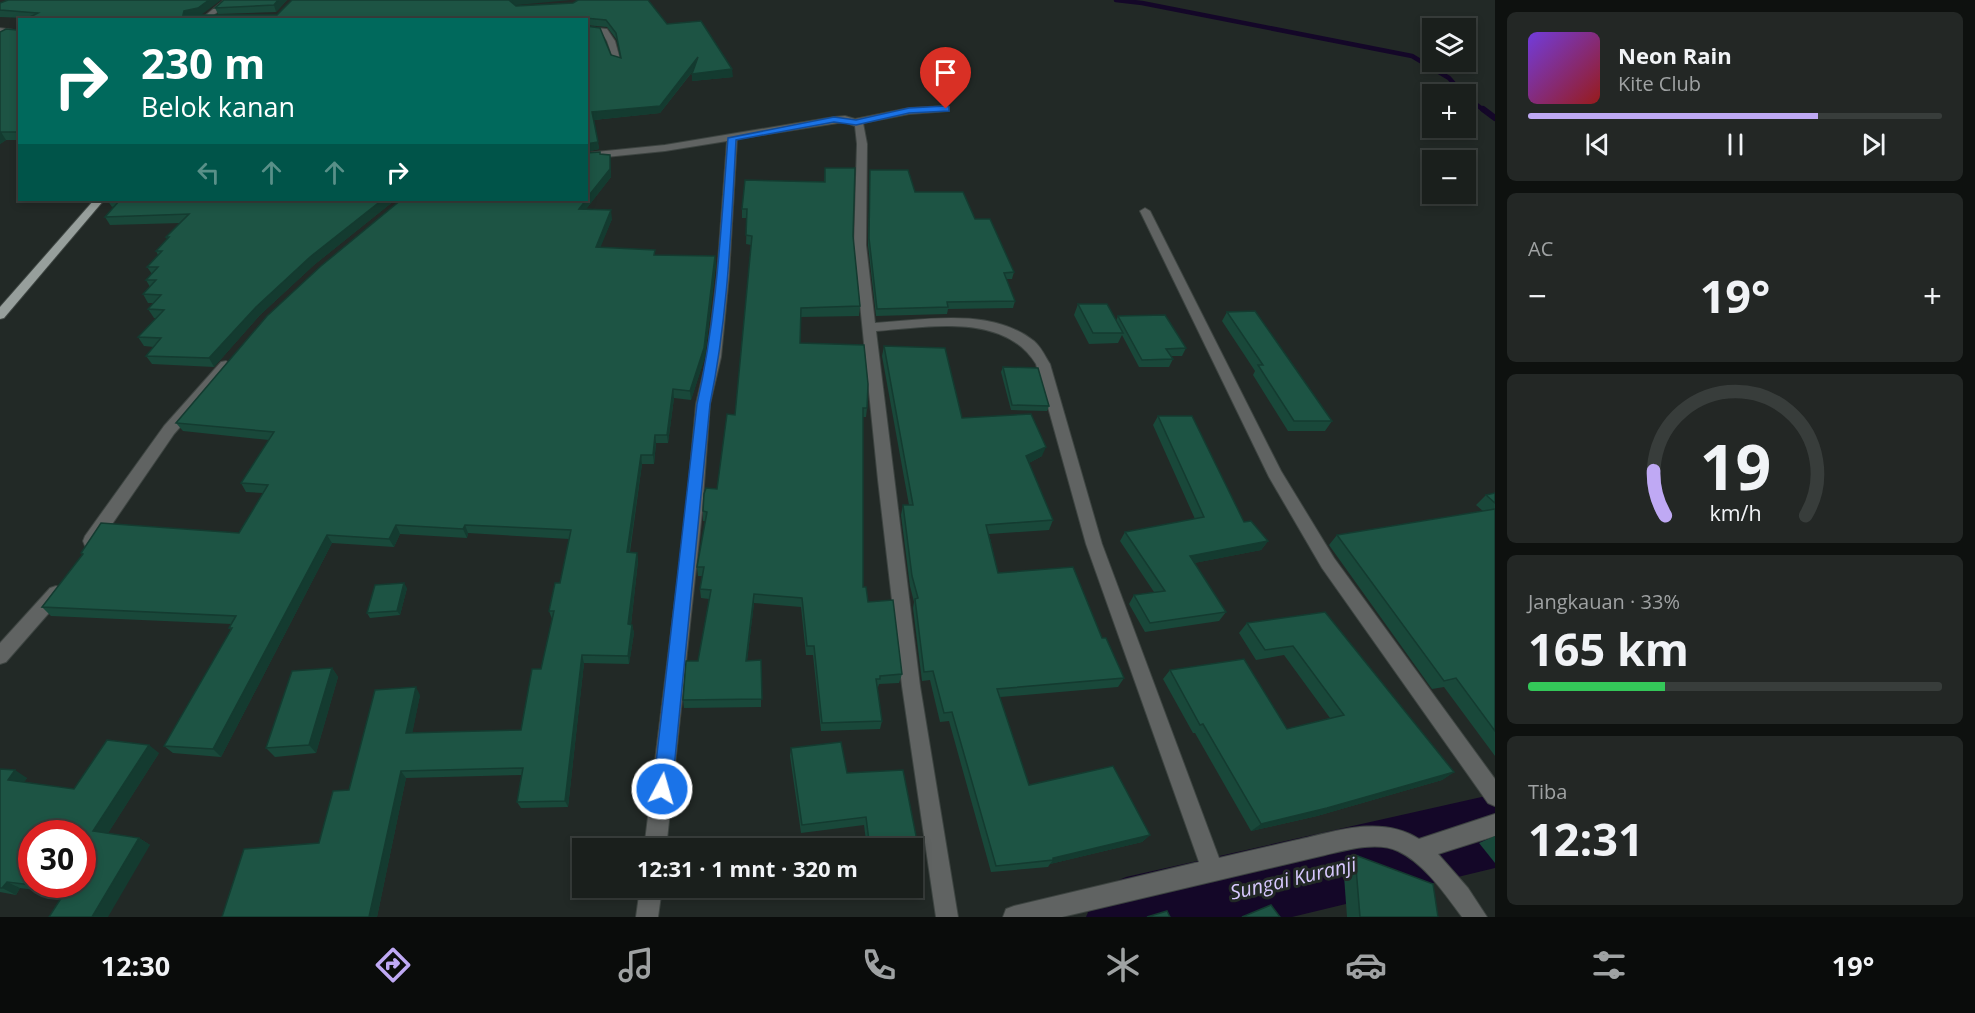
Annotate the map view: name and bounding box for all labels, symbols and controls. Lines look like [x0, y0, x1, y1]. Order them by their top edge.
map controls [1422, 18, 1476, 204]
button: layers [1422, 18, 1476, 72]
text: 230 m [141, 34, 265, 91]
text: Neon Rain [1618, 40, 1732, 70]
icon: right [42, 42, 120, 120]
pin [920, 47, 971, 109]
icon: arrive [929, 56, 962, 89]
text: Kite Club [1618, 70, 1701, 97]
button: + [1422, 84, 1476, 138]
text: Belok kanan [141, 88, 295, 125]
icon: previous [1581, 128, 1614, 161]
icon: pause [1719, 128, 1752, 161]
icon: next [1857, 128, 1890, 161]
button: − [1422, 150, 1476, 204]
icon: left [192, 156, 225, 189]
icon: ahead [255, 156, 288, 189]
icon: ahead [318, 156, 351, 189]
icon: right [381, 156, 414, 189]
text: AC [1528, 235, 1553, 262]
text: 19° [1700, 265, 1770, 326]
text: − [1528, 273, 1547, 318]
text: + [1923, 273, 1942, 318]
text: 19 [1699, 423, 1771, 508]
text: km/h [1709, 498, 1761, 527]
text: Jangkauan · 33% [1528, 588, 1680, 615]
text: 165 km [1528, 618, 1689, 679]
position arrow [630, 757, 694, 821]
text: Tiba [1528, 778, 1567, 805]
text: 12:31 [1528, 808, 1644, 869]
speed limit sign: 30 [18, 820, 96, 898]
water label: Sungai Kuranji [1227, 850, 1360, 906]
text: 12:31 · 1 mnt · 320 m [637, 853, 858, 883]
icon: directions [372, 944, 414, 986]
icon: music [615, 944, 657, 986]
icon: phone [858, 944, 900, 986]
icon: climate [1102, 944, 1144, 986]
icon: car [1345, 944, 1387, 986]
icon: filters [1588, 944, 1630, 986]
text: 12:30 [101, 947, 170, 984]
text: 19° [1832, 947, 1874, 984]

